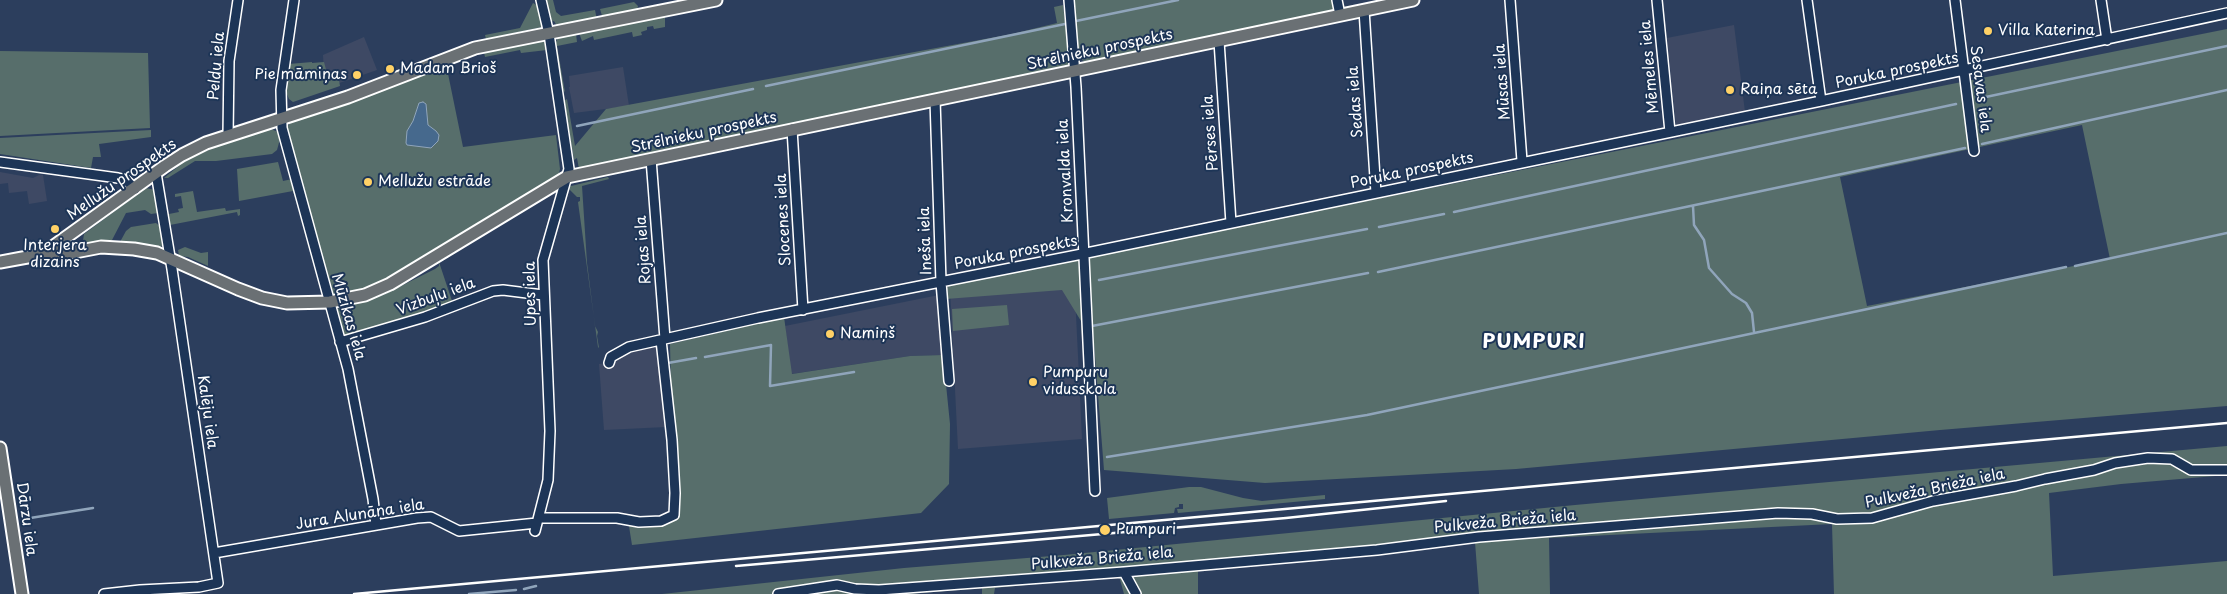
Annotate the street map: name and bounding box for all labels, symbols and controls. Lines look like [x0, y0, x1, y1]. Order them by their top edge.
street label: Mēmeles iela [1637, 20, 1663, 114]
place label: Villa Katerina [1998, 22, 2095, 40]
marker: Villa Katerina [1982, 25, 1994, 37]
street label: Strēlnieku prospekts [1026, 26, 1174, 74]
street label: Peldu iela [205, 31, 229, 101]
street label: Mūsas iela [1491, 43, 1515, 121]
street label: Sesavas iela [1966, 44, 1994, 134]
street label: Poruka prospekts [1834, 49, 1960, 93]
place label: Madam Brioš [400, 60, 496, 78]
marker: Madam Brioš [384, 63, 396, 75]
place label: Pie māmiņas [255, 66, 347, 84]
street label: Sedas iela [1345, 66, 1367, 138]
marker: Pie māmiņas [351, 69, 363, 81]
place label: Raiņa sēta [1740, 81, 1817, 99]
marker: Raiņa sēta [1724, 84, 1736, 96]
street label: Pērses iela [1199, 94, 1223, 172]
street label: Strēlnieku prospekts [630, 109, 778, 157]
street label: Kronvalda iela [1054, 119, 1078, 223]
street label: Mellužu prospekts [64, 136, 180, 224]
street label: Poruka prospekts [1349, 149, 1475, 193]
place label: Mellužu estrāde [378, 173, 491, 191]
street label: Slocenes iela [773, 173, 795, 267]
marker: Mellužu estrāde [362, 176, 374, 188]
street label: Ineša iela [916, 207, 936, 275]
street label: Rojas iela [633, 215, 655, 285]
marker: Interjera dizains [49, 223, 61, 235]
street label: Poruka prospekts [953, 232, 1079, 274]
place label: Interjera dizains [23, 237, 87, 272]
street label: Upes iela [521, 261, 541, 327]
street label: Mūzikas iela [327, 272, 369, 362]
street label: Vizbuļu iela [394, 274, 478, 320]
place label: Namiņš [840, 325, 895, 343]
marker: Namiņš [824, 328, 836, 340]
district label: PUMPURI [1481, 330, 1587, 354]
place label: Pumpuru vidusskola [1043, 364, 1116, 399]
street label: Kalēju iela [193, 374, 221, 450]
marker: Pumpuru vidusskola [1027, 376, 1039, 388]
street label: Pulkveža Brieža iela [1864, 465, 2006, 513]
street label: Dārzu iela [12, 481, 40, 557]
street label: Jura Alunāna iela [294, 496, 426, 534]
street label: Pulkveža Brieža iela [1433, 507, 1577, 537]
place label: Pumpuri [1116, 521, 1176, 539]
marker: Pumpuri [1098, 523, 1112, 537]
street label: Pulkveža Brieža iela [1030, 544, 1174, 574]

